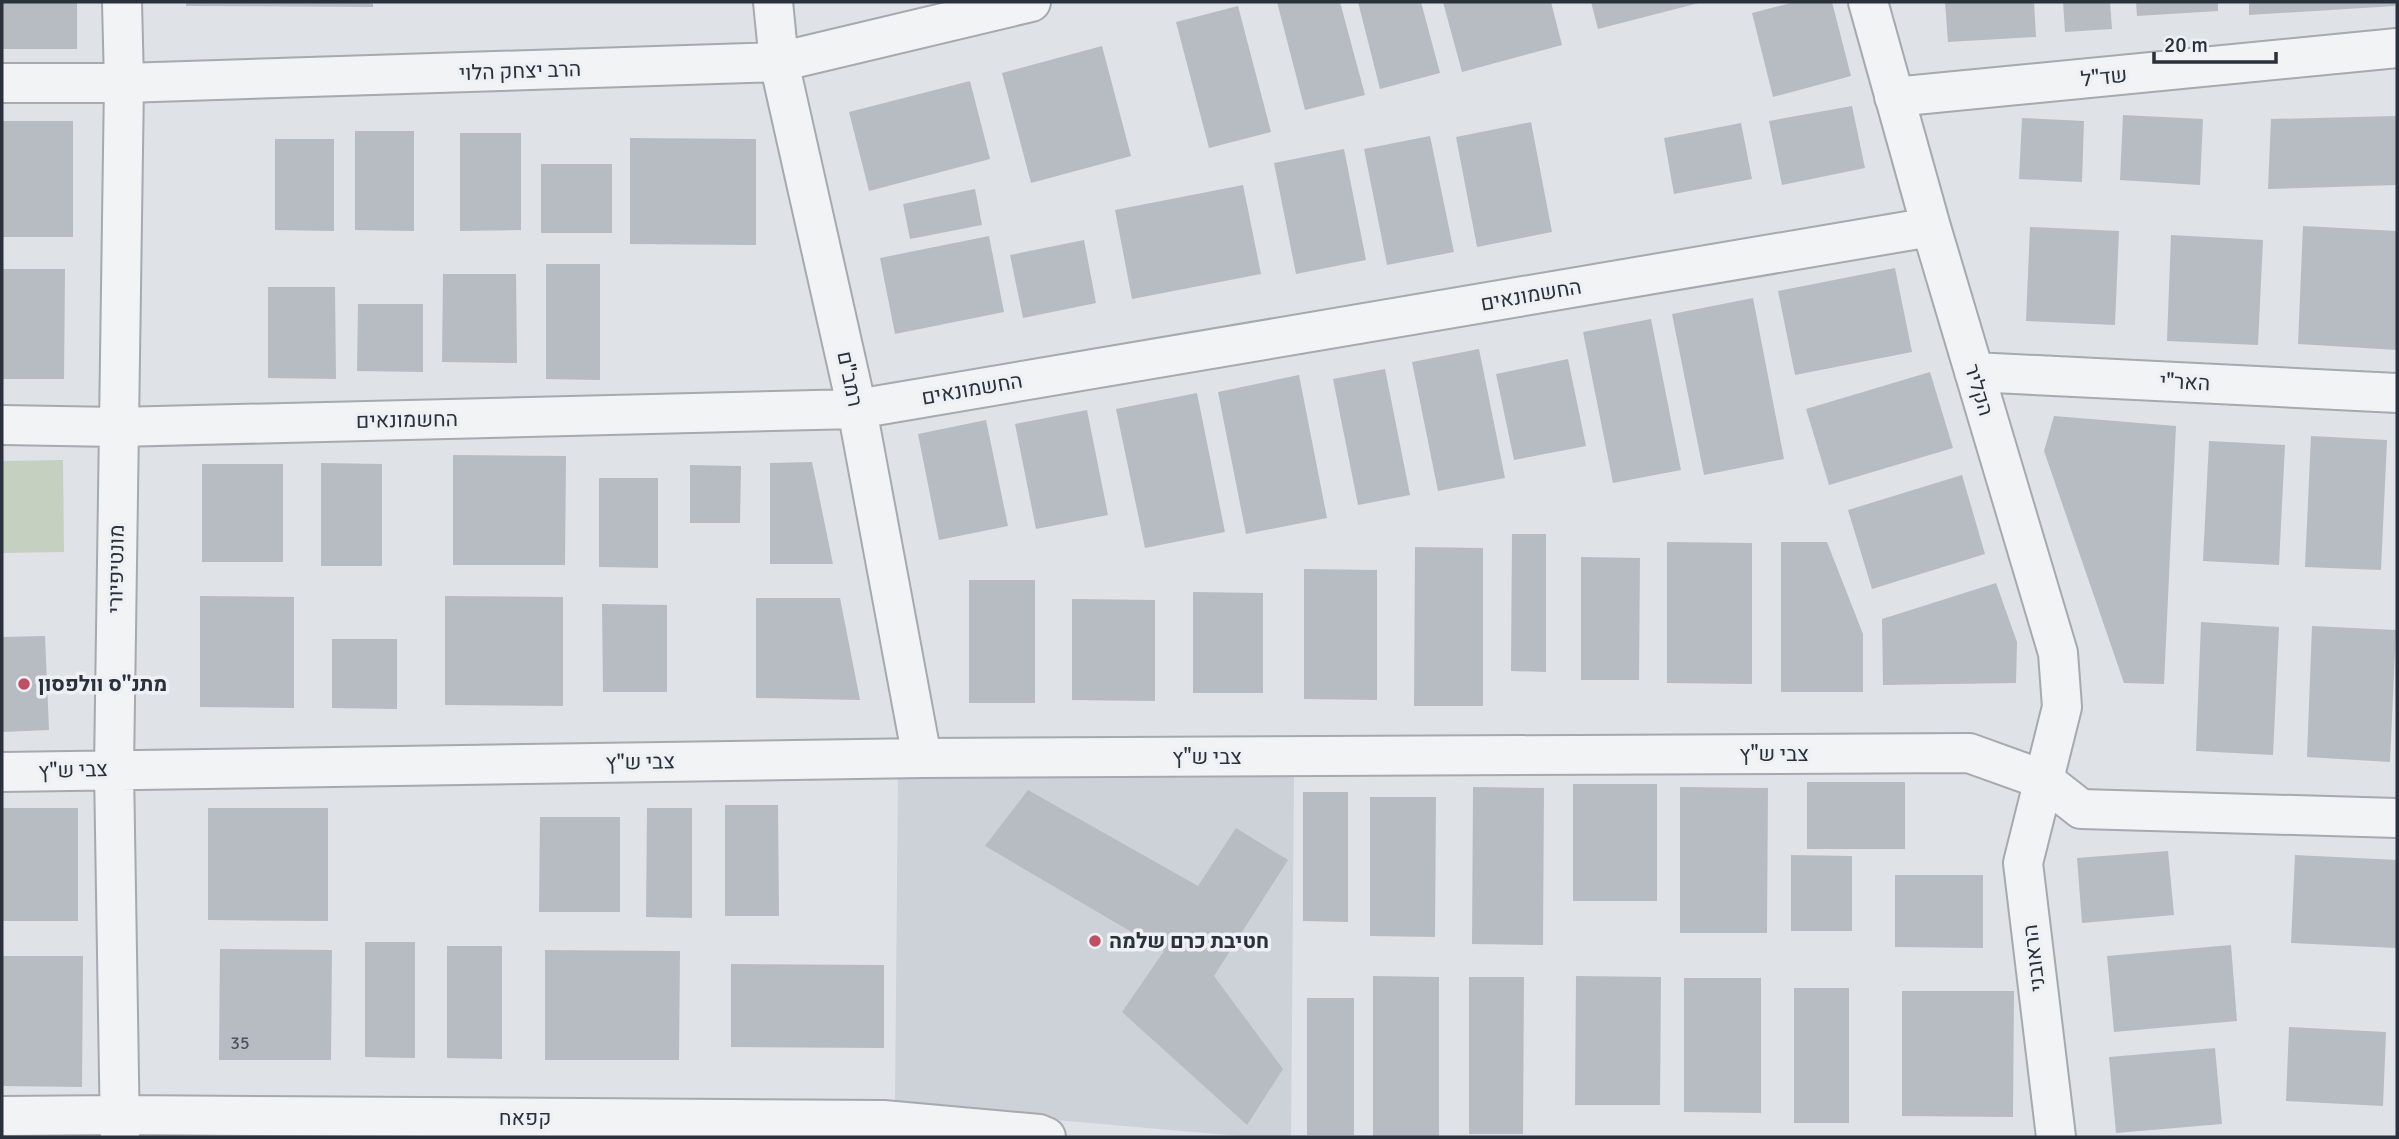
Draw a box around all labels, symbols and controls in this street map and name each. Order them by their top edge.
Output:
scale bar [2154,21,2276,65]
text: 20 m [2164,32,2208,58]
street label: הרב יצחק הלוי [458,56,582,86]
street label: שד"ל [2080,62,2128,92]
street label: החשמונאים [1478,273,1584,317]
street label: רמב"ם [831,349,869,409]
street label: הקליר [1959,361,1999,419]
street label: החשמונאים [919,367,1025,411]
street label: האר"י [2159,368,2211,396]
street label: החשמונאים [356,406,458,434]
street label: מונטיפיורי [102,524,130,614]
place label: מתנ''ס וולפסון [38,671,167,697]
marker: מתנ''ס וולפסון [16,676,32,692]
street label: צבי ש"ץ [1739,741,1809,767]
street label: צבי ש"ץ [1172,744,1242,770]
street label: צבי ש"ץ [605,748,675,776]
street label: צבי ש"ץ [38,756,108,784]
street label: הראובני [2017,923,2051,993]
place label: חטיבת כרם שלמה [1109,928,1269,954]
marker: חטיבת כרם שלמה [1087,933,1103,949]
house number: 35 [230,1032,250,1054]
street label: קפאח [499,1105,551,1131]

